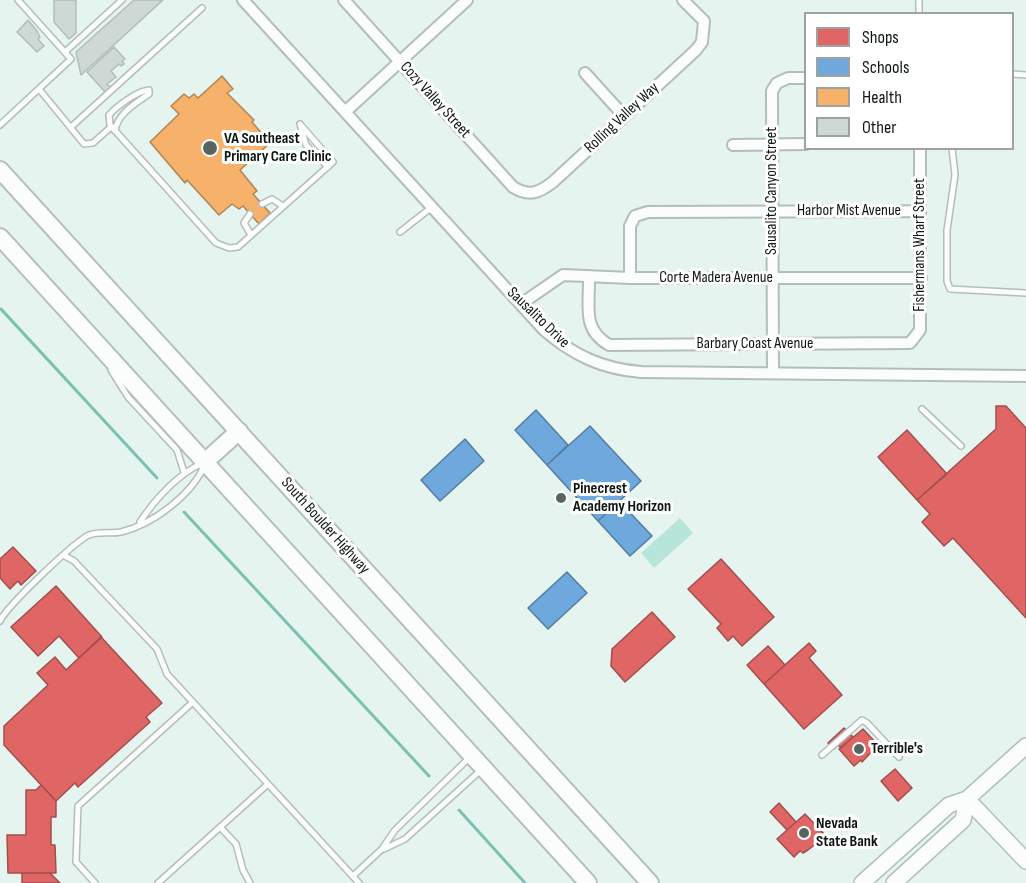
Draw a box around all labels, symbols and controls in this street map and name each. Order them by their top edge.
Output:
legend [804,12,1014,150]
text: Shops [862,27,899,48]
text: Schools [862,57,909,78]
street label: Cozy Valley Street [396,58,474,142]
street label: Rolling Valley Way [581,79,663,157]
text: Health [862,87,902,108]
text: Other [862,117,896,138]
street label: Sausalito Canyon Street [762,127,782,255]
place label: VA Southeast Primary Care Clinic [224,129,332,167]
marker: VA Southeast Primary Care Clinic [201,139,219,157]
street label: Fishermans Wharf Street [910,178,930,312]
street label: Harbor Mist Avenue [797,201,901,221]
street label: Corte Madera Avenue [659,268,773,288]
street label: Sausalito Drive [503,283,573,353]
street label: Barbary Coast Avenue [697,334,813,354]
street label: South Boulder Highway [277,474,373,578]
place label: Pinecrest Academy Horizon [573,479,671,517]
marker: Pinecrest Academy Horizon [554,491,568,505]
place label: Terrible's [871,739,923,759]
marker: Terrible's [852,742,866,756]
place label: Nevada State Bank [816,814,878,852]
marker: Nevada State Bank [797,826,811,840]

